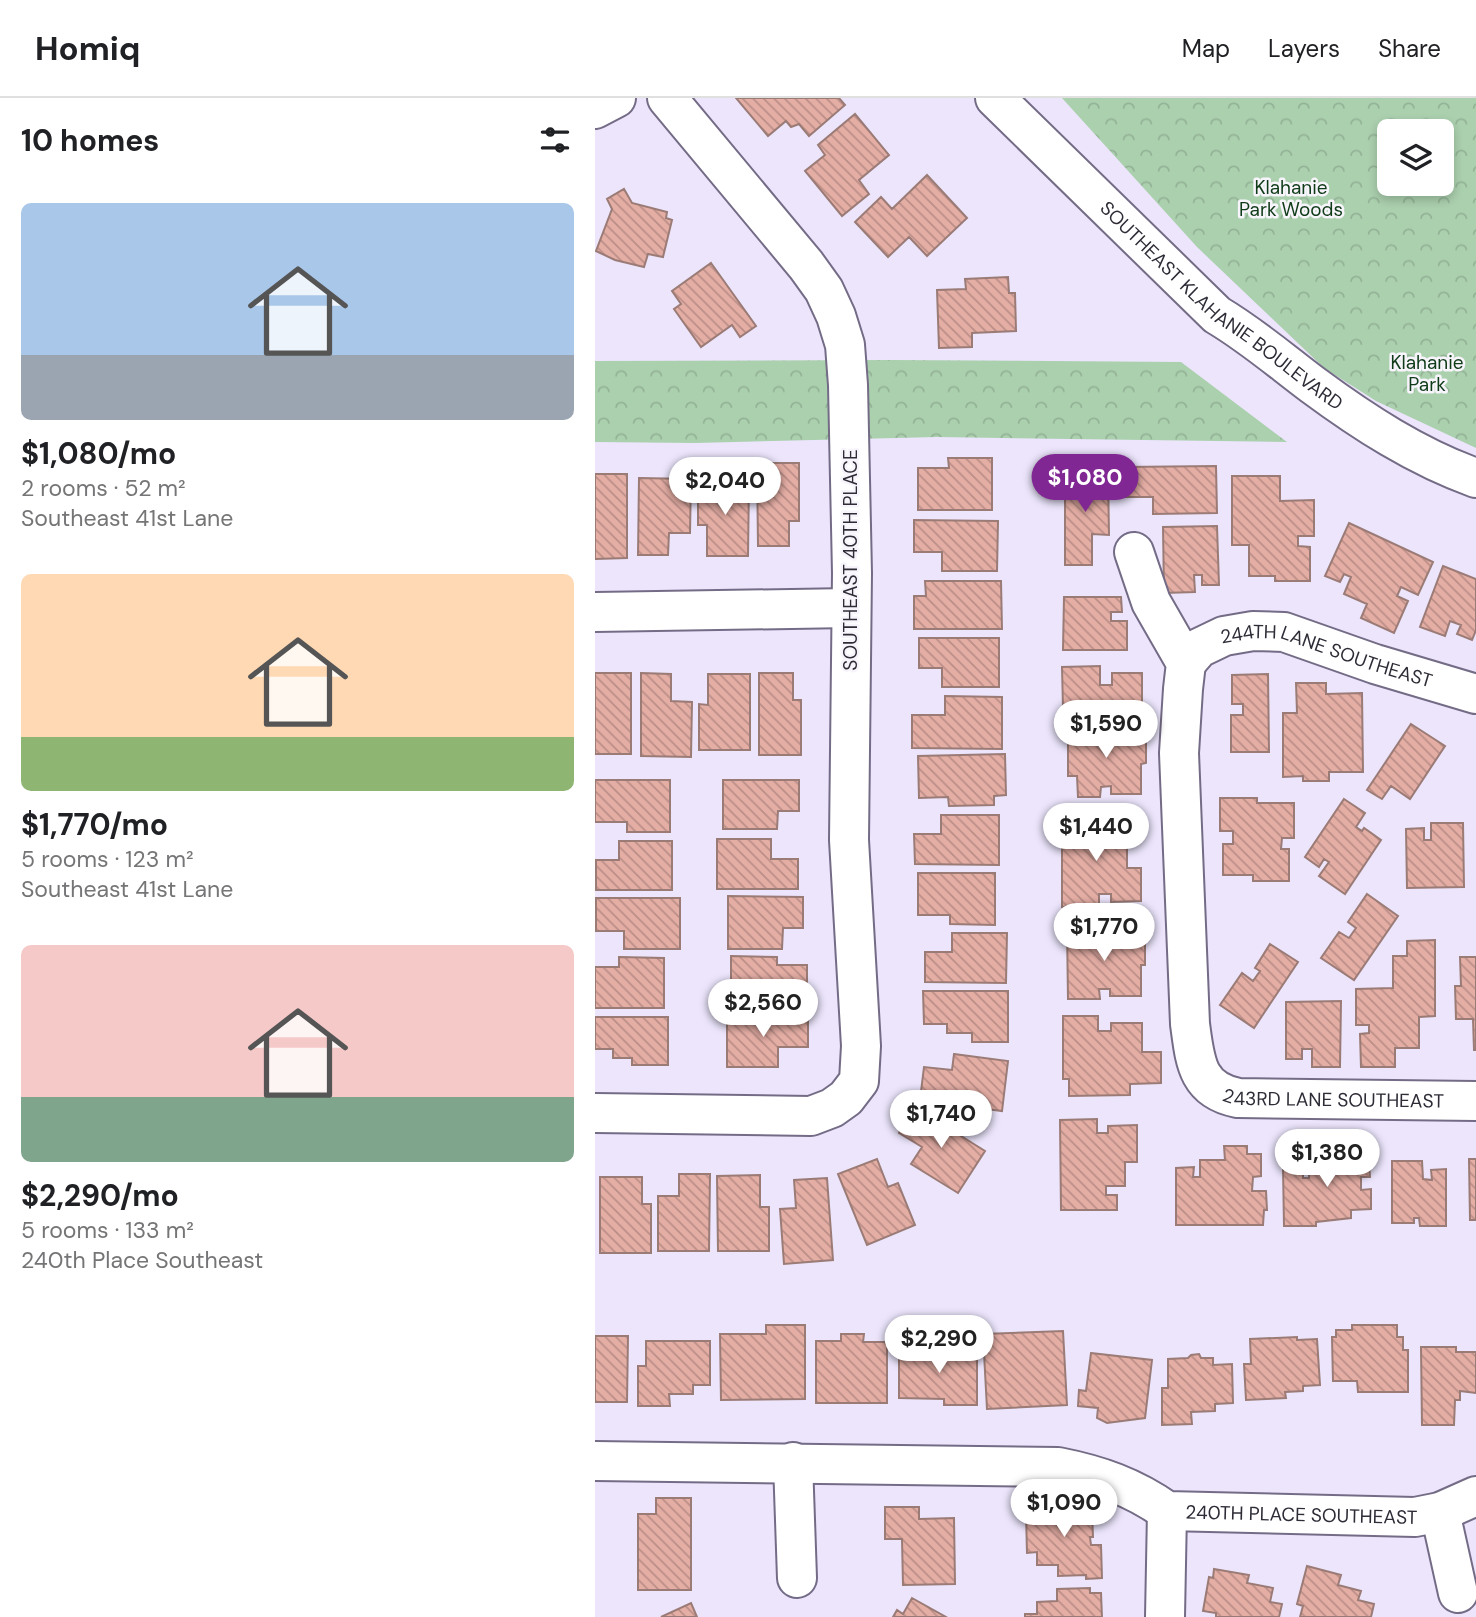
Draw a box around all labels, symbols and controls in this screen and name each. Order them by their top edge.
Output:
text: Homiq [35,27,140,70]
text: Map [1182,33,1230,64]
text: Layers [1268,33,1340,64]
text: Share [1378,33,1441,64]
map controls [1377,119,1454,196]
button: layers [1377,119,1454,196]
text: 10 homes [21,121,159,160]
icon: filters [536,121,574,159]
park label: Klahanie Park Woods [1239,175,1343,222]
street label: SOUTHEAST KLAHANIE BOULEVARD [1095,196,1348,416]
icon: home [235,248,361,374]
park label: Klahanie Park [1390,350,1464,397]
text: $1,080/mo [21,434,176,473]
street label: SOUTHEAST 40TH PLACE [838,449,863,671]
pin: $1,080 [1028,454,1142,514]
pin: $2,040 [668,458,782,517]
text: $1,080 [1048,462,1122,492]
text: $2,040 [685,465,765,495]
text: 2 rooms · 52 m² [21,473,186,503]
text: Southeast 41st Lane [21,503,233,533]
icon: home [235,619,361,745]
street label: 244TH LANE SOUTHEAST [1219,619,1436,693]
pin: $1,590 [1049,700,1163,760]
text: $1,590 [1070,708,1142,738]
pin: $1,440 [1039,804,1153,863]
text: $1,770/mo [21,805,168,844]
text: $1,440 [1059,811,1133,841]
text: 5 rooms · 123 m² [21,844,194,874]
text: Southeast 41st Lane [21,874,233,904]
pin: $1,770 [1047,904,1161,963]
text: $1,770 [1070,911,1138,941]
pin: $2,560 [706,979,820,1039]
text: $2,560 [724,987,802,1017]
icon: home [235,990,361,1116]
street label: 243RD LANE SOUTHEAST [1219,1083,1444,1114]
pin: $1,740 [884,1090,998,1150]
text: $1,740 [906,1098,976,1128]
pin: $1,380 [1270,1130,1384,1189]
text: $1,380 [1291,1137,1363,1167]
text: $2,290/mo [21,1176,179,1215]
text: 5 rooms · 133 m² [21,1215,194,1245]
text: 240th Place Southeast [21,1245,263,1275]
pin: $2,290 [882,1316,996,1375]
text: $2,290 [901,1323,977,1353]
pin: $1,090 [1007,1480,1121,1539]
text: $1,090 [1027,1487,1101,1517]
street label: 240TH PLACE SOUTHEAST [1185,1499,1418,1530]

